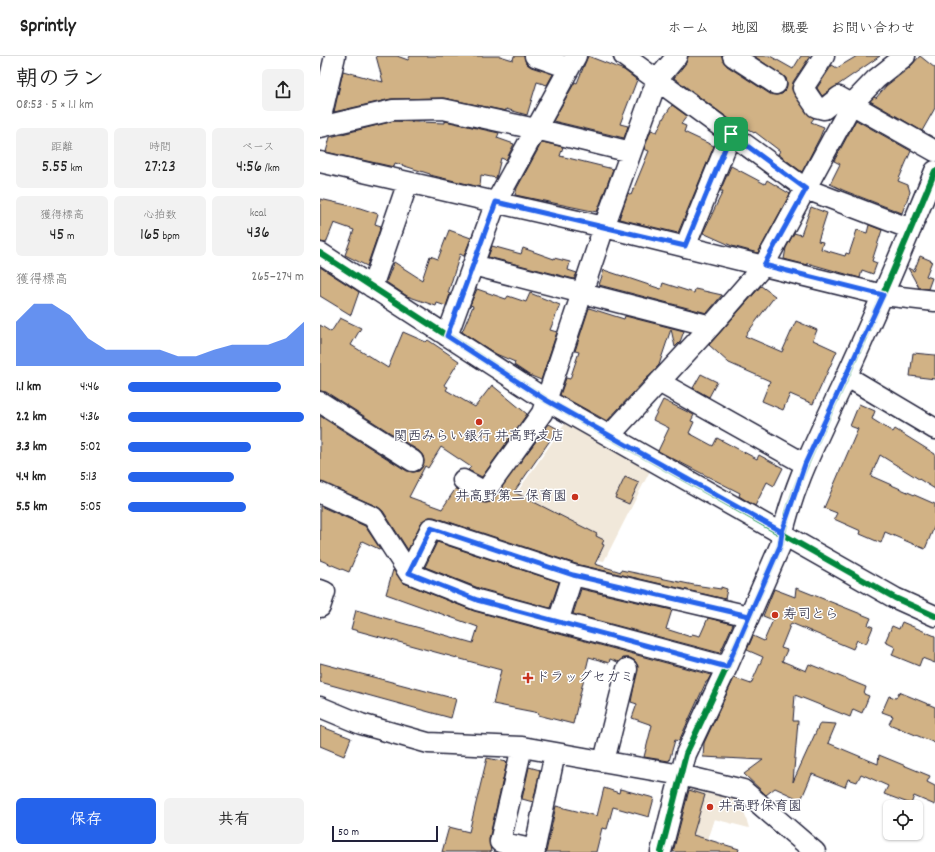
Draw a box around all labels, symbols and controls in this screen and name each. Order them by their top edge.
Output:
text: Sprintly [20,14,76,41]
text: ホーム [668,19,709,39]
text: 地図 [731,19,759,39]
text: 概要 [781,19,809,39]
text: お問い合わせ [831,19,915,39]
text: 朝のラン [16,65,104,96]
button: share [262,69,304,111]
text: 08:53 · 5 × 1.1 km [16,96,93,115]
pin [714,117,748,151]
icon: arrive [720,123,742,145]
text: 距離 [51,140,73,156]
text: 時間 [149,140,171,156]
text: ペース [242,140,274,156]
text: 5.55 [41,156,68,180]
text: 27:23 [144,156,176,180]
text: 4:56 [236,156,262,180]
text: km [68,161,83,177]
text: /km [262,161,280,177]
text: kcal [250,206,266,222]
text: 獲得標高 [40,208,84,224]
text: 心拍数 [144,208,177,224]
text: 436 [247,222,269,246]
text: 45 [49,224,64,248]
text: 165 [140,224,160,248]
text: m [64,229,75,245]
text: bpm [160,229,180,245]
text: 265–274 m [252,268,304,287]
text: 獲得標高 [16,271,68,290]
text: 1.1 km [16,378,41,397]
text: 4:46 [80,378,99,397]
text: 2.2 km [16,408,47,427]
text: 4:36 [80,408,100,427]
marker: 関西みらい銀行 井高野支店 [474,417,484,427]
place label: 関西みらい銀行 井高野支店 [393,427,565,447]
text: 3.3 km [16,438,47,457]
text: 5:02 [80,438,101,457]
text: 4.4 km [16,468,46,487]
text: 5:13 [80,468,97,487]
place label: 井高野第二保育園 [455,487,567,507]
marker: 井高野第二保育園 [570,492,580,502]
text: 5.5 km [16,498,47,517]
text: 5:05 [80,498,101,517]
place label: 寿司とら [783,605,839,625]
marker: 寿司とら [770,610,780,620]
place label: ドラッグセガミ [536,668,634,688]
marker: ドラッグセガミ [523,673,533,683]
place label: 井高野保育園 [718,797,802,817]
button: 保存 [16,798,156,844]
button: 共有 [164,798,304,844]
map controls [883,800,923,840]
button: locate [883,800,923,840]
marker: 井高野保育園 [705,802,715,812]
scale bar [332,824,438,843]
text: 50 m [338,825,359,841]

